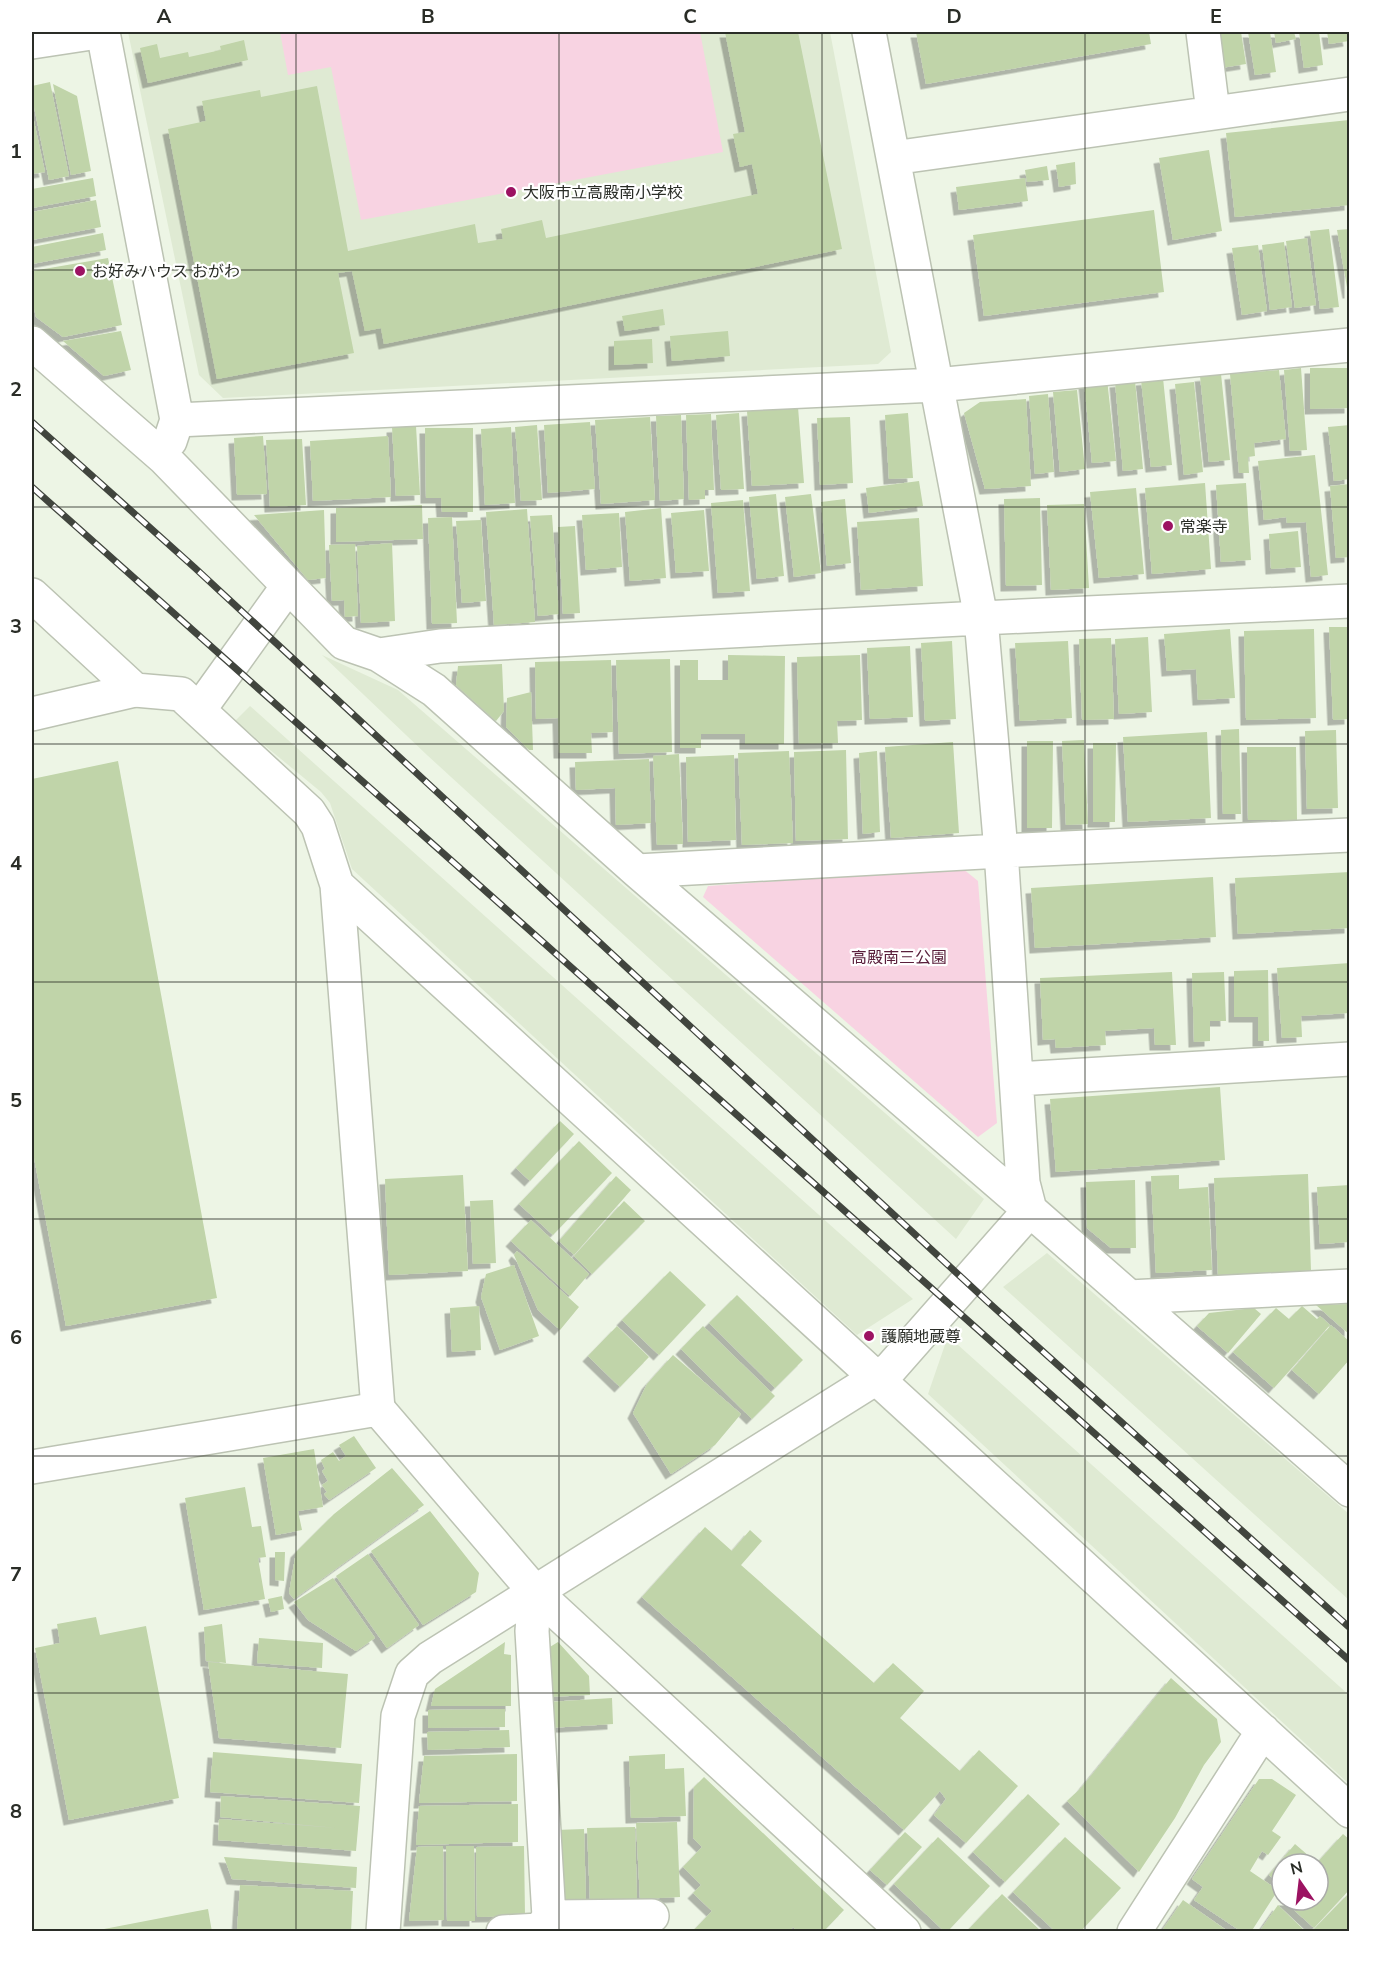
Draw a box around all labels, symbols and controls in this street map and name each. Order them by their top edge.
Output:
text: A [157,3,172,30]
text: B [421,3,435,30]
text: C [683,3,697,30]
text: D [946,3,962,30]
text: E [1210,3,1222,30]
text: 1 [10,138,22,165]
place label: 大阪市立高殿南小学校 [523,182,683,204]
marker: 大阪市立高殿南小学校 [504,185,518,199]
place label: お好みハウス おがわ [92,261,240,283]
marker: お好みハウス おがわ [73,264,87,278]
text: 2 [10,376,22,403]
place label: 常楽寺 [1180,516,1228,538]
marker: 常楽寺 [1161,519,1175,533]
text: 3 [10,613,22,640]
text: 4 [10,850,22,877]
park label: 高殿南三公園 [851,947,947,969]
text: 5 [10,1087,22,1114]
text: 6 [10,1324,22,1351]
place label: 護願地蔵尊 [881,1326,961,1348]
marker: 護願地蔵尊 [862,1329,876,1343]
text: 7 [10,1561,22,1588]
text: 8 [10,1798,22,1825]
north arrow [1270,1852,1330,1912]
text: N [1288,1856,1305,1881]

